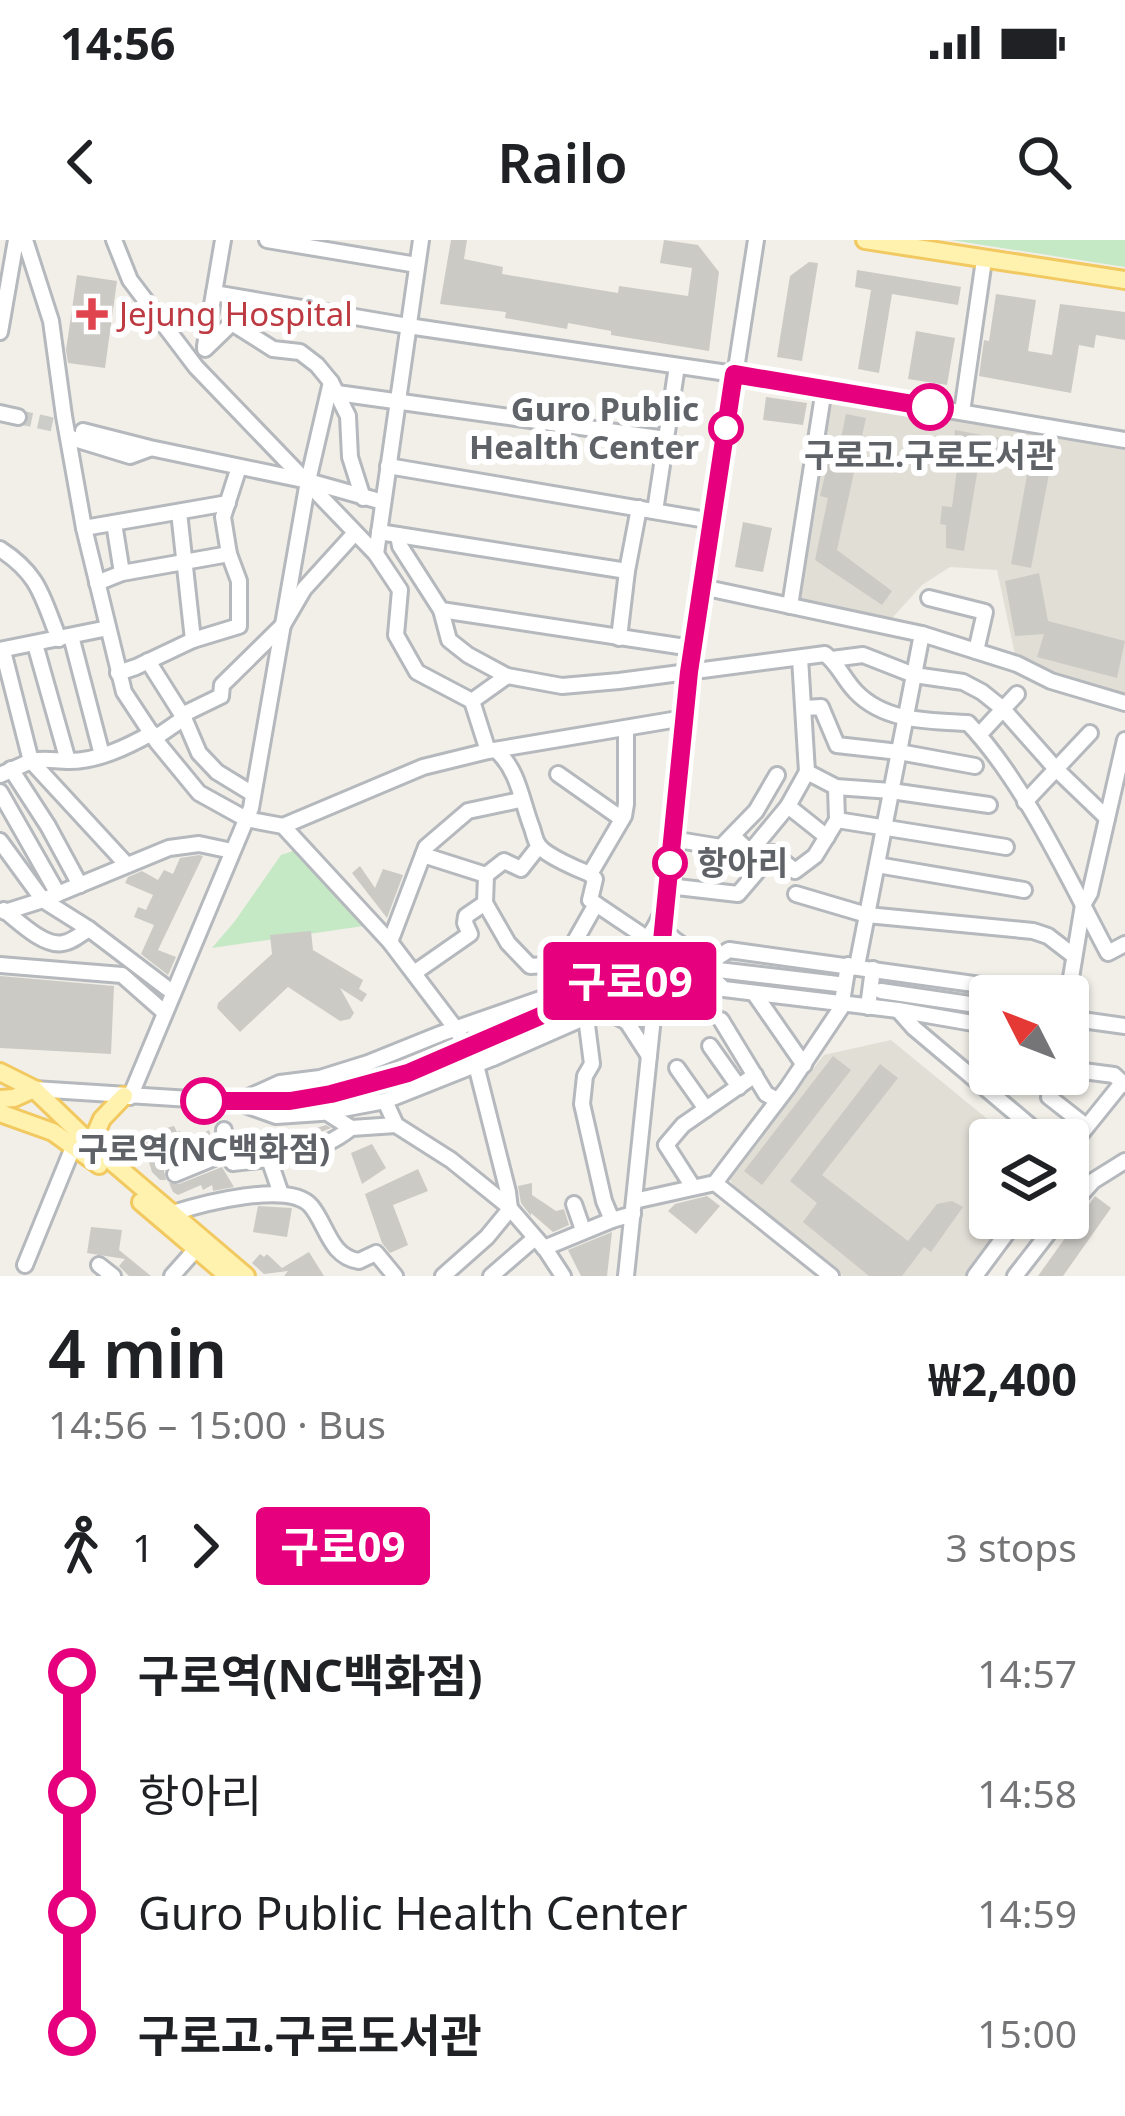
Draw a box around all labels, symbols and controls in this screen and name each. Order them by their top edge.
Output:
text: 14:56 [60,12,176,73]
text: Railo [497,125,628,199]
icon: back [48,129,114,195]
icon: search [1011,129,1077,195]
place label: Jejung Hospital [116,291,353,336]
marker: Jejung Hospital [76,298,108,330]
marker: 구로고.구로도서관 [908,385,952,429]
place label: Guro Public Health Center [469,386,699,469]
marker: Guro Public Health Center [710,412,742,444]
place label: 구로고.구로도서관 [804,432,1056,477]
place label: 항아리 [697,840,788,885]
marker: 항아리 [654,847,686,879]
line badge: 구로09 [546,942,714,1020]
text: 구로09 [567,952,693,1009]
north arrow [969,975,1089,1095]
map controls [969,975,1089,1239]
marker: 구로역(NC백화점) [182,1079,226,1123]
button: layers [969,1119,1089,1239]
place label: 구로역(NC백화점) [78,1126,330,1171]
text: 4 min [48,1307,227,1397]
text: ₩2,400 [928,1348,1077,1409]
text: 14:56 – 15:00 · Bus [48,1397,386,1450]
icon: walk [48,1513,114,1579]
icon: forward [172,1513,238,1579]
text: 구로09 [280,1517,406,1574]
text: 1 [132,1520,154,1573]
text: 3 stops [946,1520,1077,1573]
text: 구로역(NC백화점) [138,1644,482,1705]
text: 14:57 [977,1646,1077,1699]
text: 항아리 [138,1764,262,1825]
text: 14:58 [977,1766,1077,1819]
text: Guro Public Health Center [138,1882,688,1943]
text: 14:59 [977,1886,1077,1939]
text: 구로고.구로도서관 [138,2004,482,2065]
text: 15:00 [977,2006,1077,2059]

